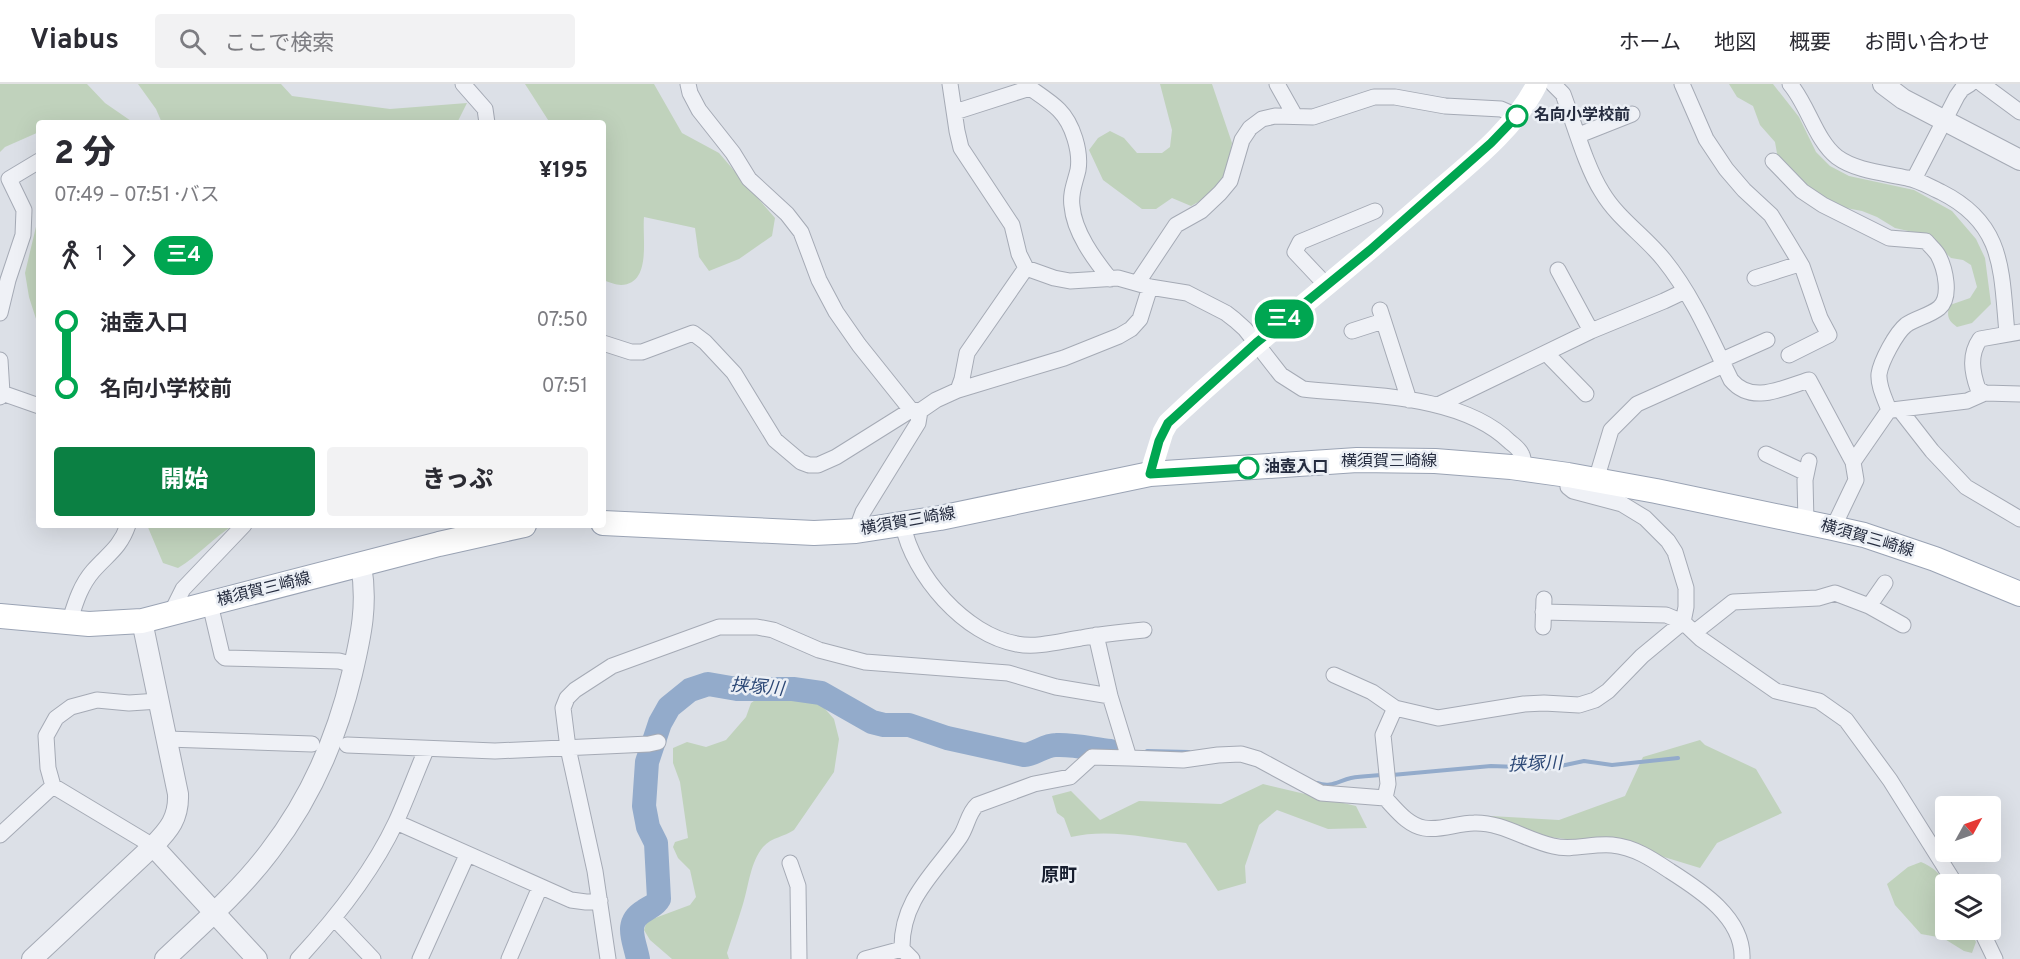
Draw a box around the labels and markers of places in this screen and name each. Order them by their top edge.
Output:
marker: 名向小学校前 [1506,105,1528,127]
place label: 名向小学校前 [1534,106,1630,126]
marker: 油壺入口 [1237,457,1259,479]
place label: 油壺入口 [1264,458,1328,478]

